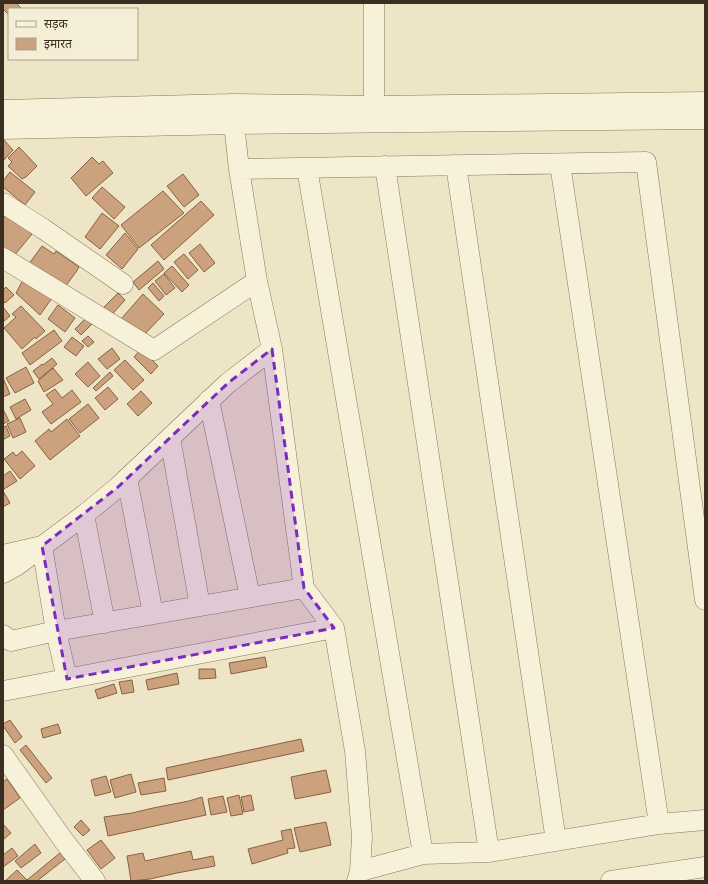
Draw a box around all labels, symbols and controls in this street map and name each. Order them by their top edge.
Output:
legend [8,8,138,60]
text: सड़क [44,15,69,31]
text: इमारत [44,35,73,51]

